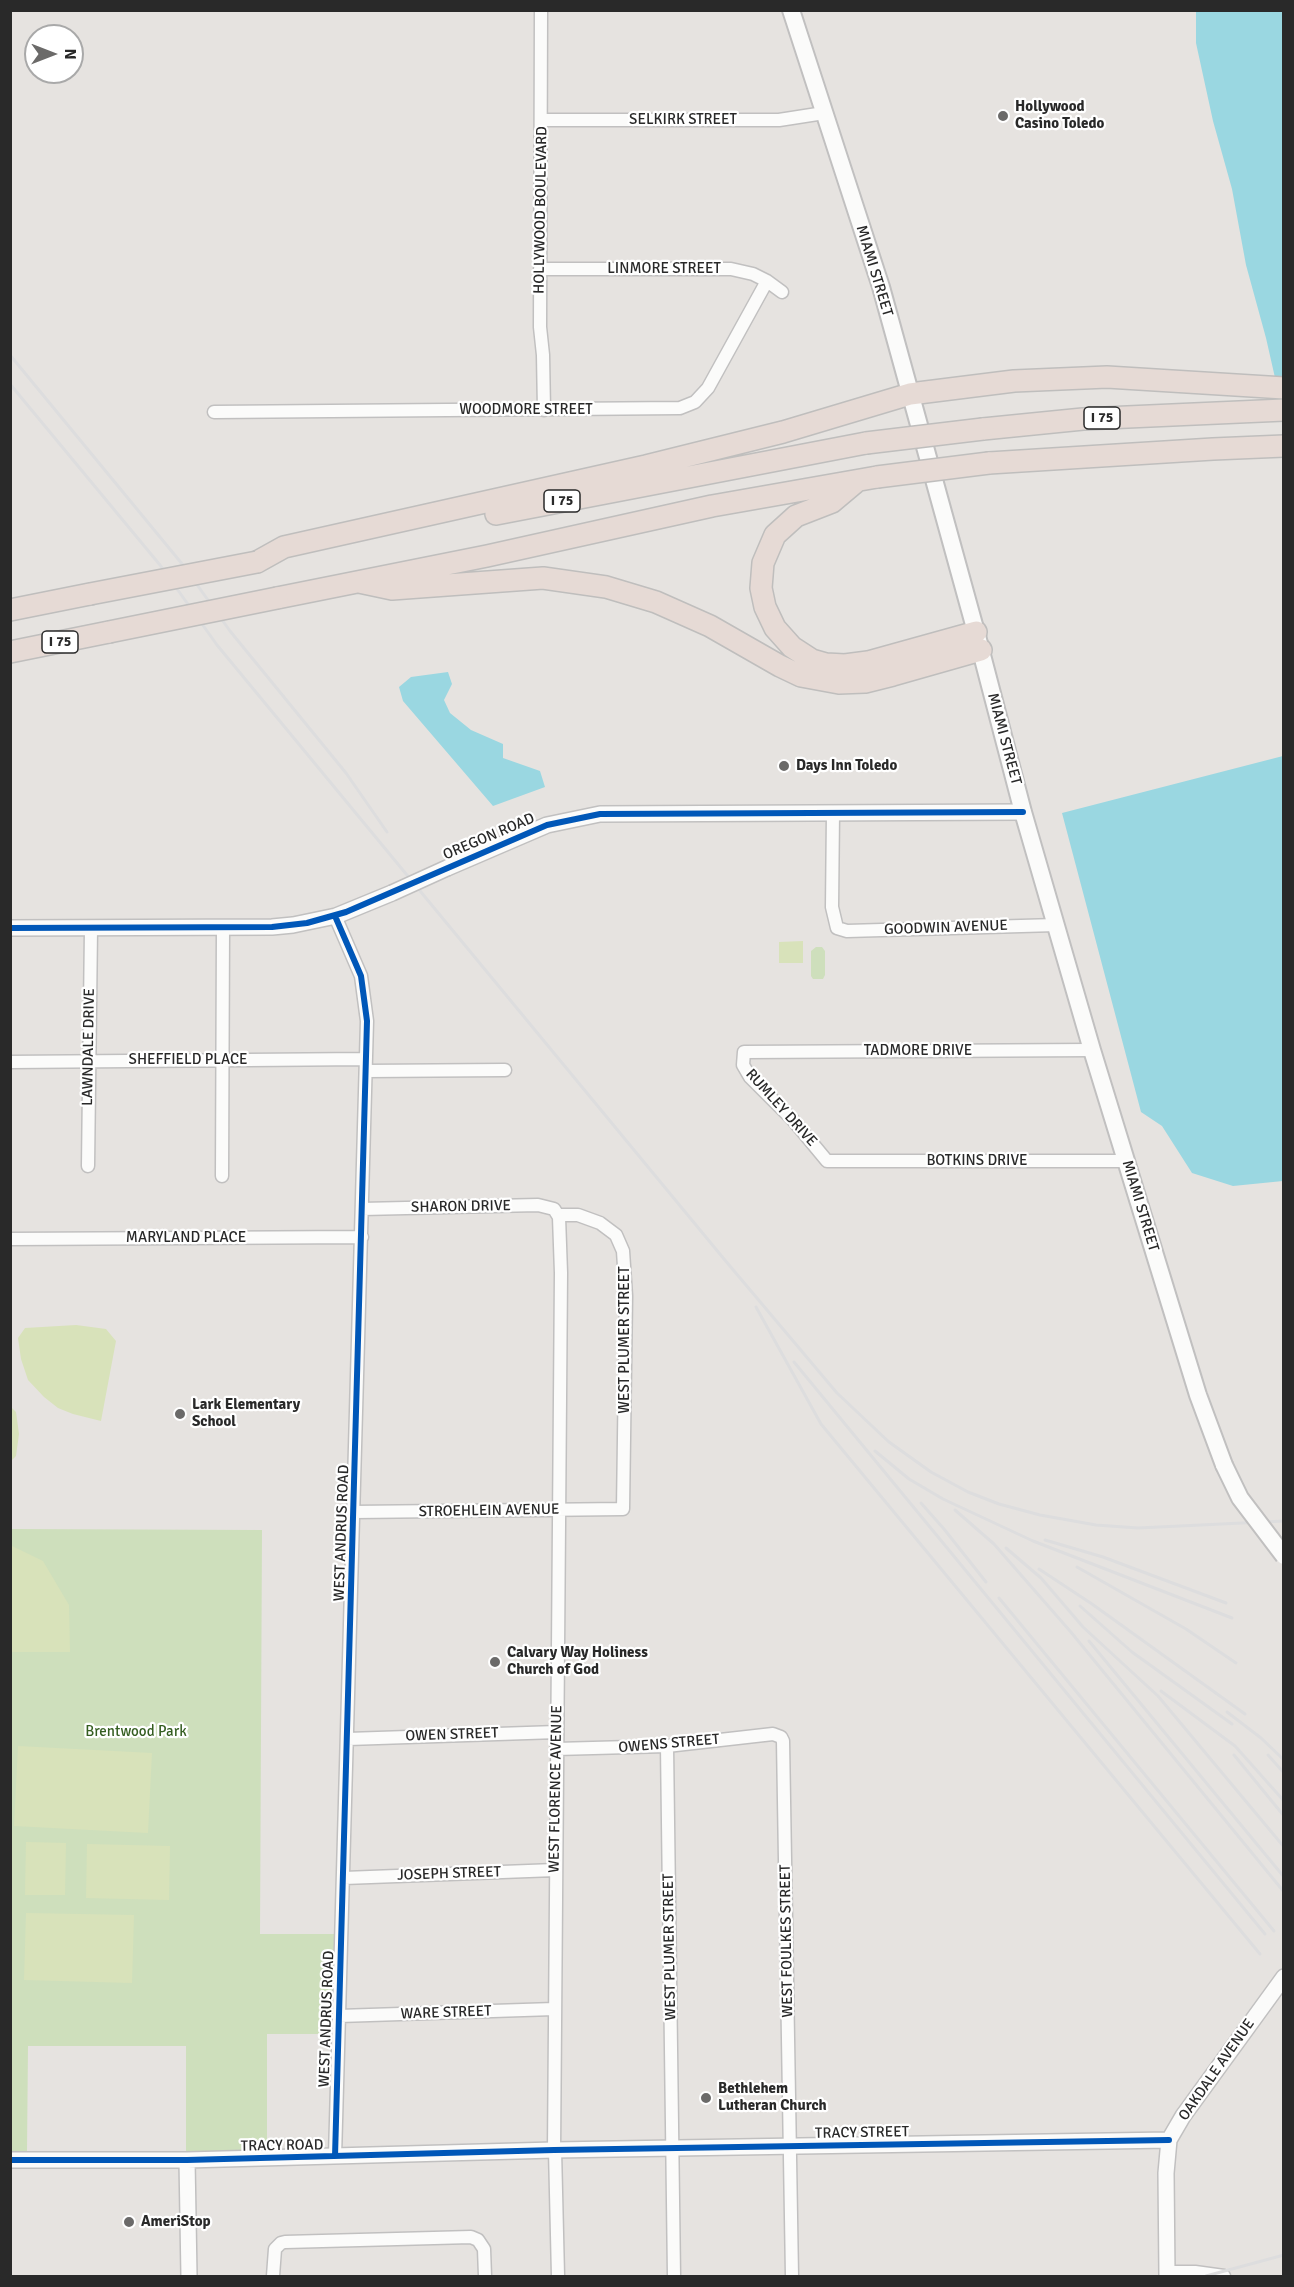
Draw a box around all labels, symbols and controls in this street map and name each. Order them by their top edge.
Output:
north arrow [24,24,84,84]
text: N [60,48,80,60]
place label: Hollywood Casino Toledo [1015,98,1104,133]
marker: Hollywood Casino Toledo [996,109,1010,123]
street label: SELKIRK STREET [629,111,737,129]
street label: HOLLYWOOD BOULEVARD [531,126,551,294]
street label: MIAMI STREET [852,223,896,319]
street label: LINMORE STREET [607,260,721,278]
street label: WOODMORE STREET [459,401,593,419]
road number: I 75 [1084,407,1120,429]
road number: I 75 [544,490,580,512]
road number: I 75 [42,631,78,653]
street label: MIAMI STREET [983,691,1025,787]
place label: Days Inn Toledo [796,757,897,775]
marker: Days Inn Toledo [777,759,791,773]
street label: OREGON ROAD [441,810,537,864]
street label: GOODWIN AVENUE [884,917,1008,939]
street label: LAWNDALE DRIVE [79,988,99,1106]
street label: TADMORE DRIVE [864,1042,972,1060]
street label: SHEFFIELD PLACE [129,1051,247,1069]
street label: RUMLEY DRIVE [741,1066,821,1150]
street label: BOTKINS DRIVE [926,1152,1028,1170]
street label: MIAMI STREET [1118,1158,1162,1254]
street label: SHARON DRIVE [411,1197,511,1217]
street label: MARYLAND PLACE [126,1229,246,1247]
street label: WEST PLUMER STREET [616,1266,634,1414]
place label: Lark Elementary School [192,1396,300,1431]
marker: Lark Elementary School [173,1407,187,1421]
street label: WEST ANDRUS ROAD [331,1464,353,1602]
street label: STROEHLEIN AVENUE [418,1501,560,1521]
place label: Calvary Way Holiness Church of God [507,1644,648,1679]
marker: Calvary Way Holiness Church of God [488,1655,502,1669]
street label: WEST FLORENCE AVENUE [546,1705,566,1873]
park label: Brentwood Park [85,1723,187,1741]
street label: OWEN STREET [405,1724,499,1746]
street label: OWENS STREET [618,1731,720,1757]
street label: JOSEPH STREET [397,1863,501,1885]
street label: WEST FOULKES STREET [777,1864,797,2018]
street label: WEST PLUMER STREET [660,1873,680,2021]
street label: WEST ANDRUS ROAD [316,1950,338,2088]
street label: WARE STREET [400,2002,492,2024]
street label: OAKDALE AVENUE [1175,2016,1259,2124]
place label: Bethlehem Lutheran Church [718,2080,827,2115]
marker: Bethlehem Lutheran Church [699,2091,713,2105]
street label: TRACY STREET [815,2123,909,2143]
street label: TRACY ROAD [241,2136,323,2156]
place label: AmeriStop [141,2213,211,2231]
marker: AmeriStop [122,2215,136,2229]

